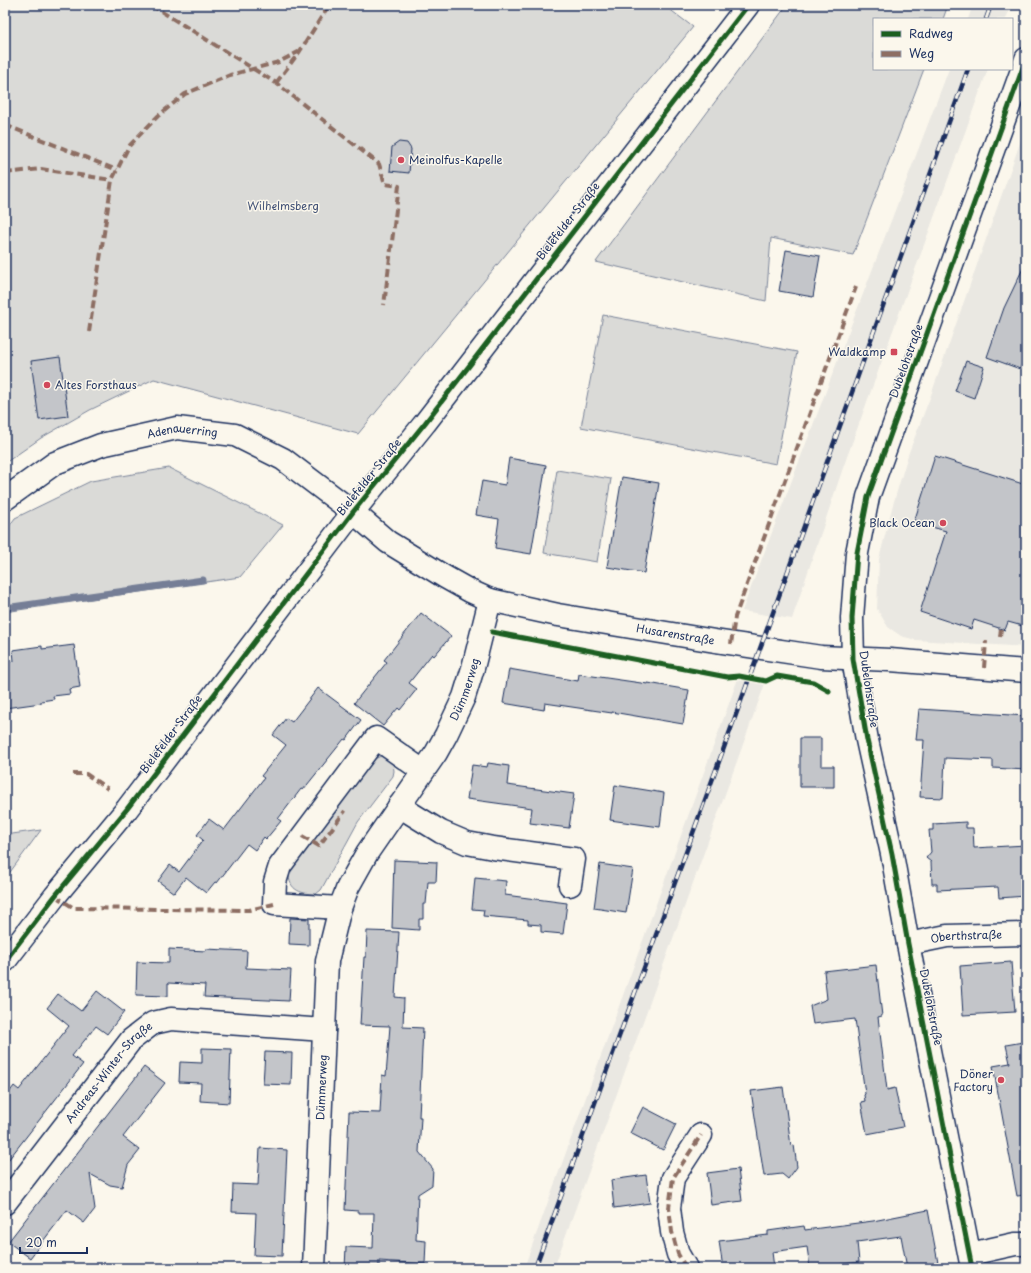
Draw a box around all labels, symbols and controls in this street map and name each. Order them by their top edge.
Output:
legend [873,18,1013,70]
text: Radweg [909,24,953,42]
text: Weg [909,44,934,62]
place label: Meinolfus-Kapelle [409,151,503,168]
marker: Meinolfus-Kapelle [396,155,406,165]
street label: Bielefelder Straße [532,178,604,263]
park label: Wilhelmsberg [247,197,319,214]
street label: Dubelohstraße [884,321,927,400]
place label: Waldkamp [828,343,886,360]
marker: Waldkamp [889,347,899,357]
place label: Altes Forsthaus [55,376,137,393]
marker: Altes Forsthaus [42,380,52,390]
street label: Adenauerring [145,419,219,442]
street label: Bielefelder Straße [332,434,405,519]
place label: Black Ocean [869,514,935,531]
marker: Black Ocean [938,518,948,528]
street label: Husarenstraße [635,619,716,649]
street label: Dubelohstraße [856,649,883,729]
street label: Dümmerweg [445,656,483,723]
street label: Bielefelder Straße [135,691,206,777]
street label: Oberthstraße [929,926,1002,947]
street label: Dubelohstraße [916,967,947,1047]
street label: Andreas-Winter-Straße [61,1017,156,1127]
street label: Dümmerweg [311,1054,331,1120]
place label: Döner Factory [953,1065,994,1095]
marker: Döner Factory [996,1075,1006,1085]
scale bar [20,1229,87,1255]
text: 20 m [26,1233,57,1251]

